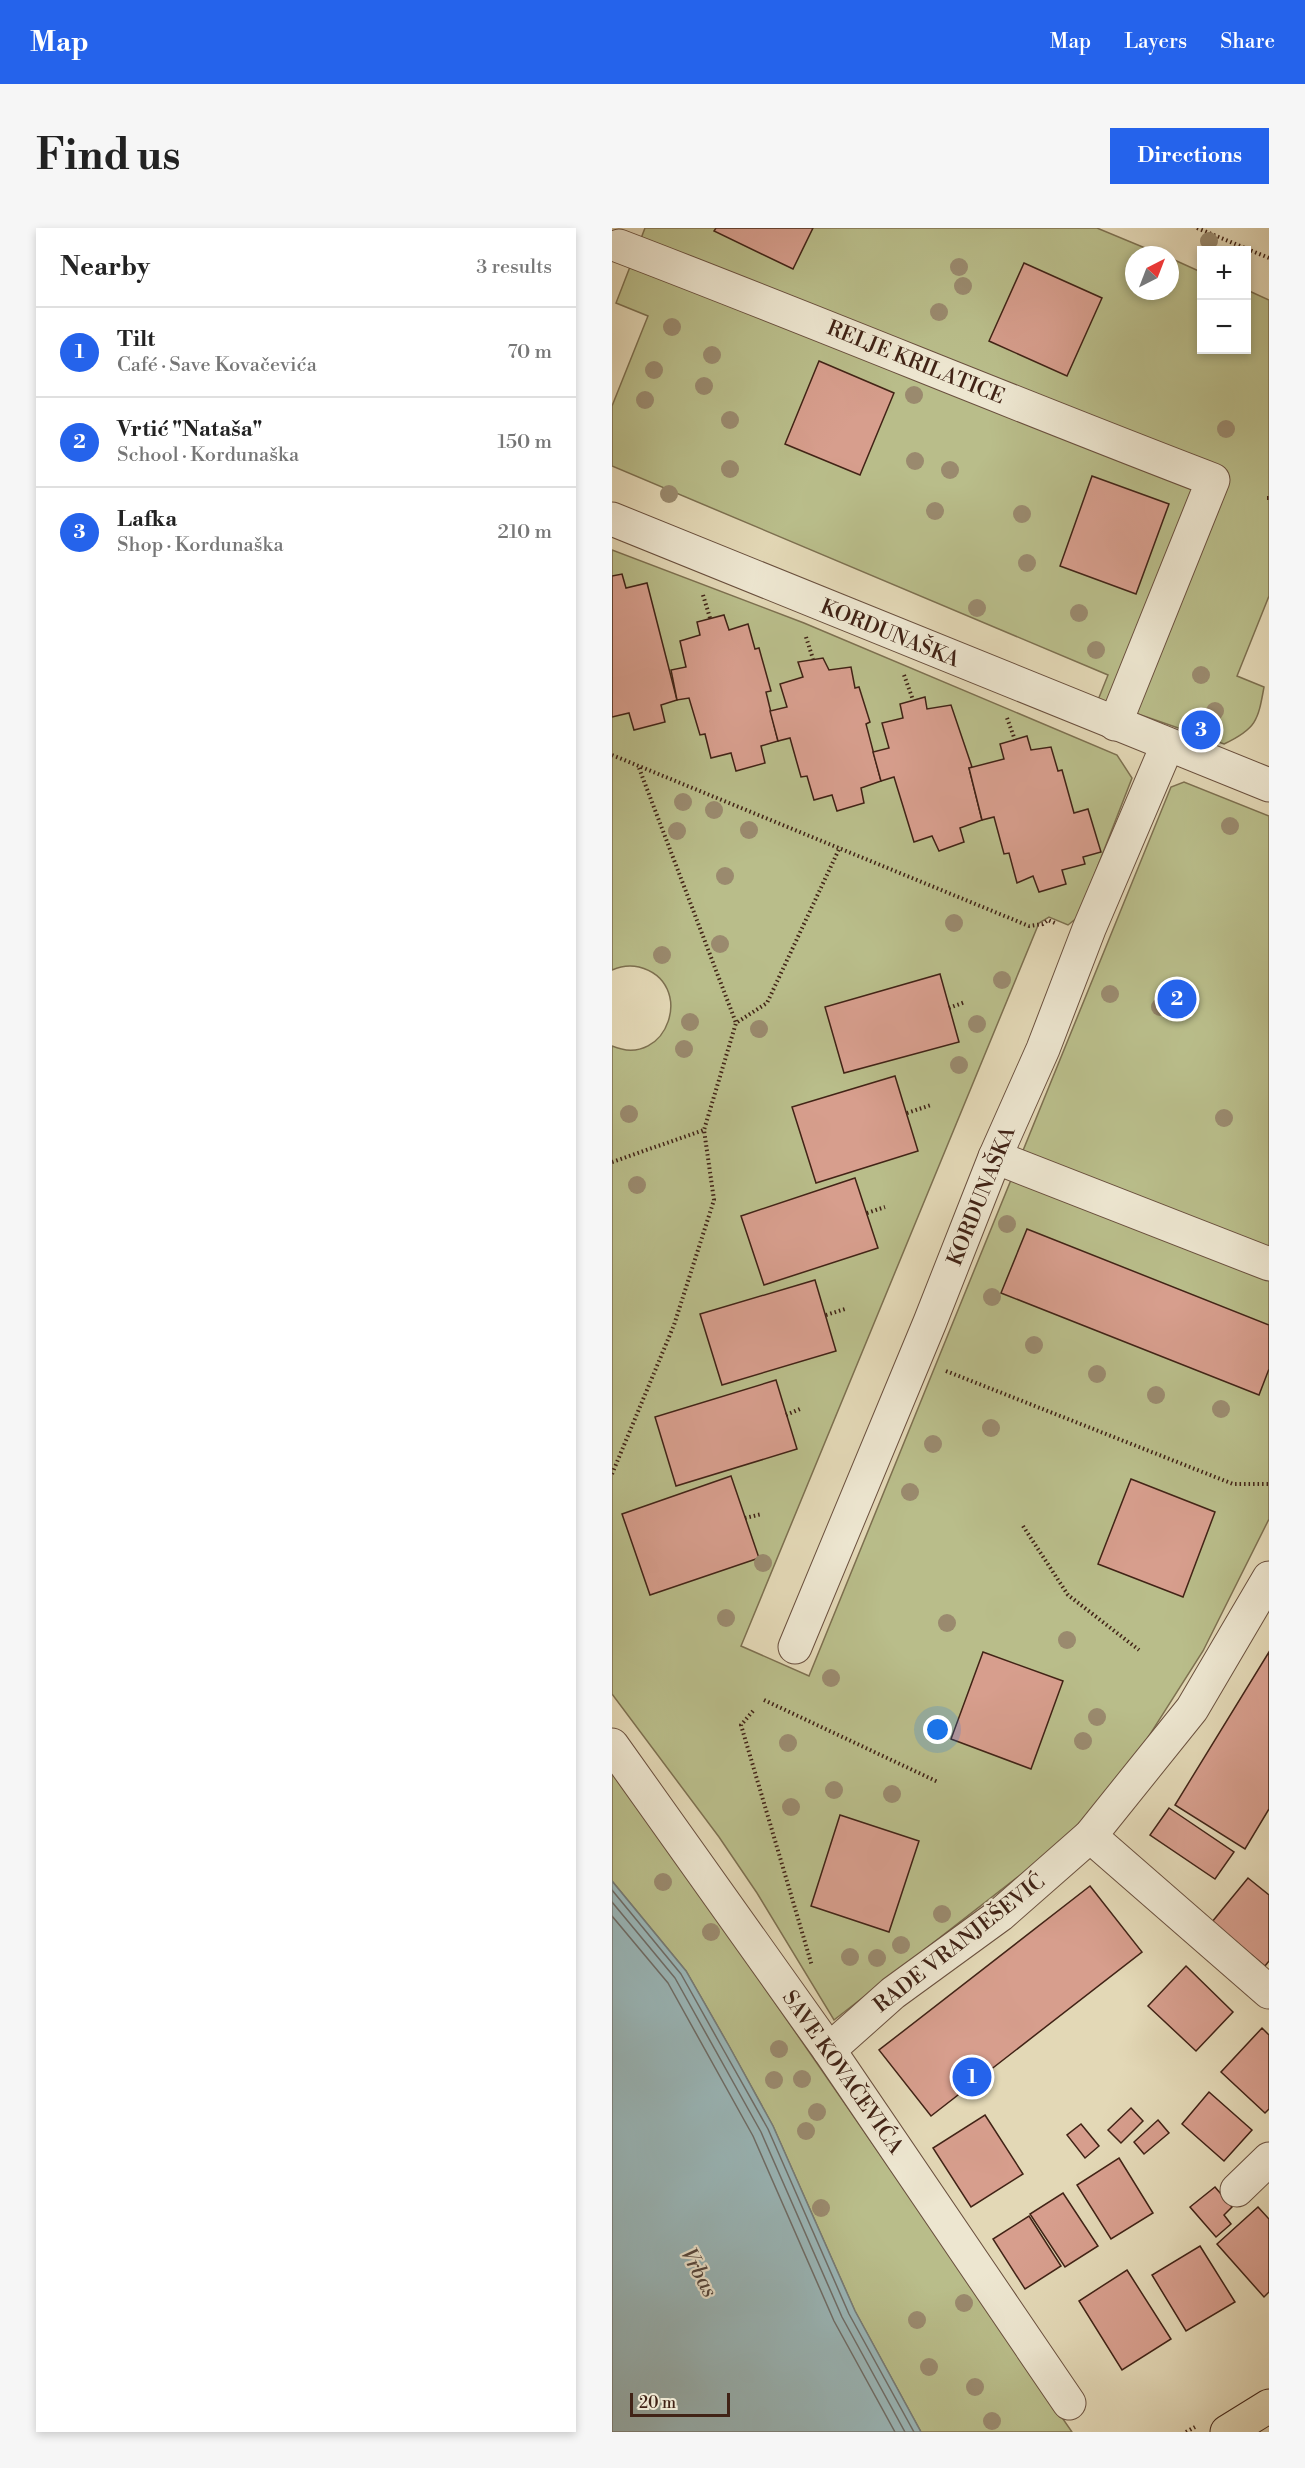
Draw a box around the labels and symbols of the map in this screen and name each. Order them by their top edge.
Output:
north arrow [1125,246,1179,300]
street label: RELJE KRILATICE [823,315,1008,410]
street label: KORDUNAŠKA [816,591,965,674]
pin: 3 [1182,708,1220,752]
pin: 2 [1158,976,1196,1022]
street label: KORDUNAŠKA [939,1121,1022,1270]
your location [923,1715,952,1744]
street label: RADE VRANJEŠEVIĆ [867,1866,1050,2019]
street label: SAVE KOVAČEVIĆA [776,1984,911,2160]
pin: 1 [952,2054,992,2100]
water label: Vrbas [674,2243,723,2302]
scale bar [630,2390,730,2418]

